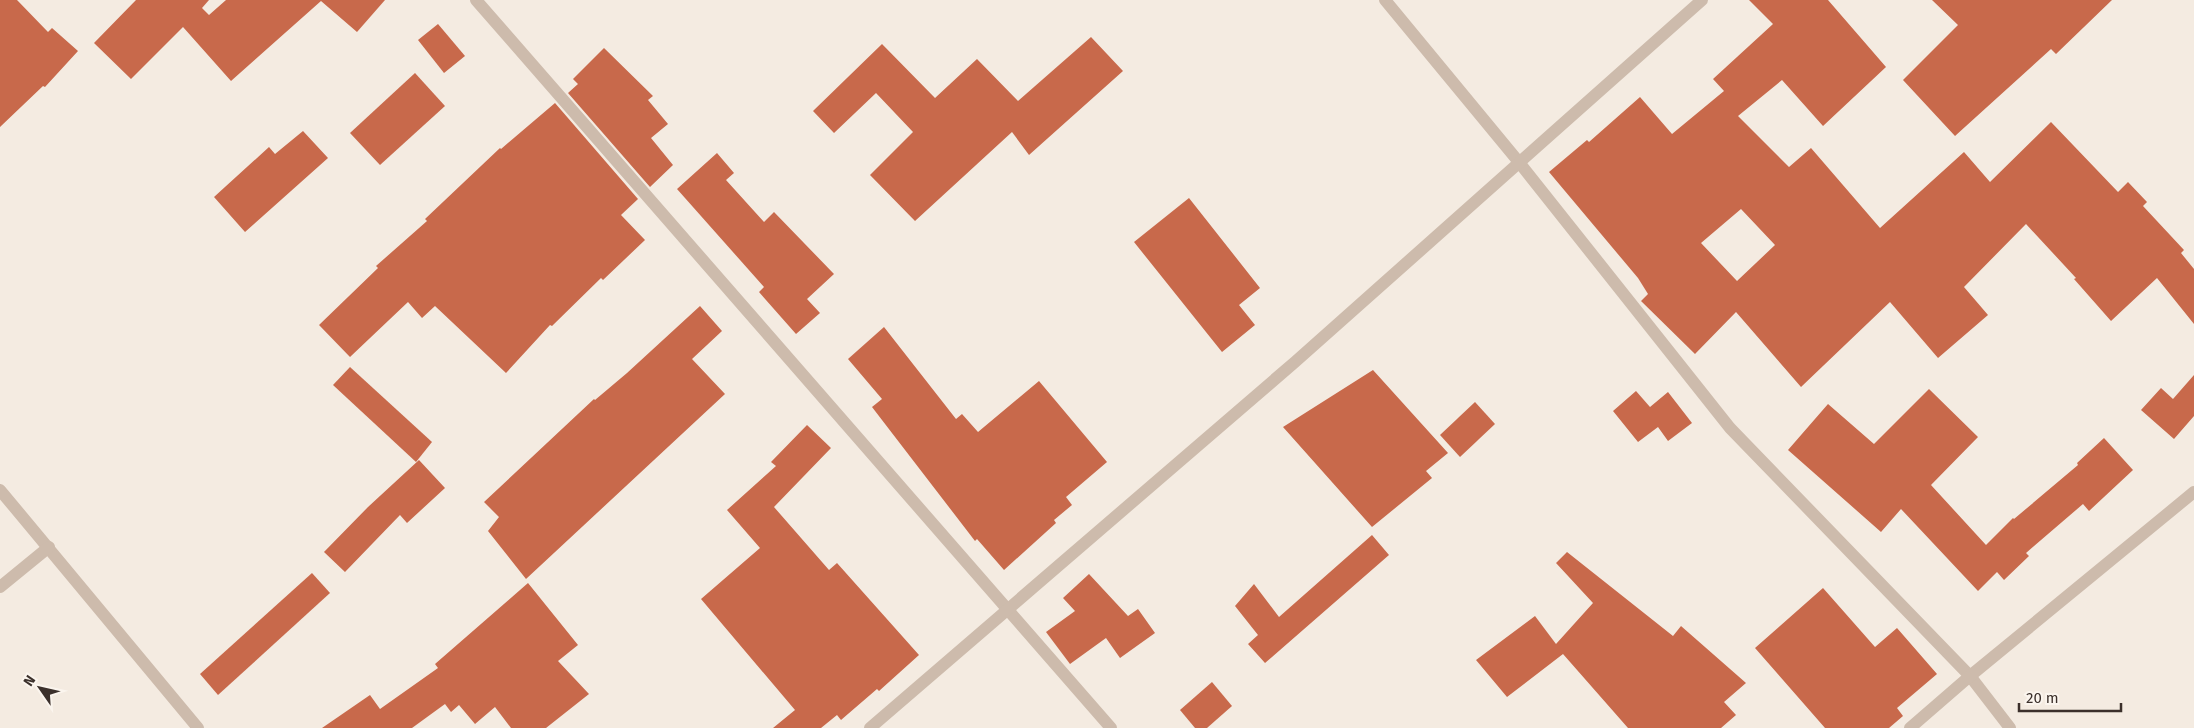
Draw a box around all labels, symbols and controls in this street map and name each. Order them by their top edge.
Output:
north arrow [15,663,65,713]
text: N [20,672,39,690]
scale bar [2019,680,2122,712]
text: 20 m [2026,689,2059,707]

